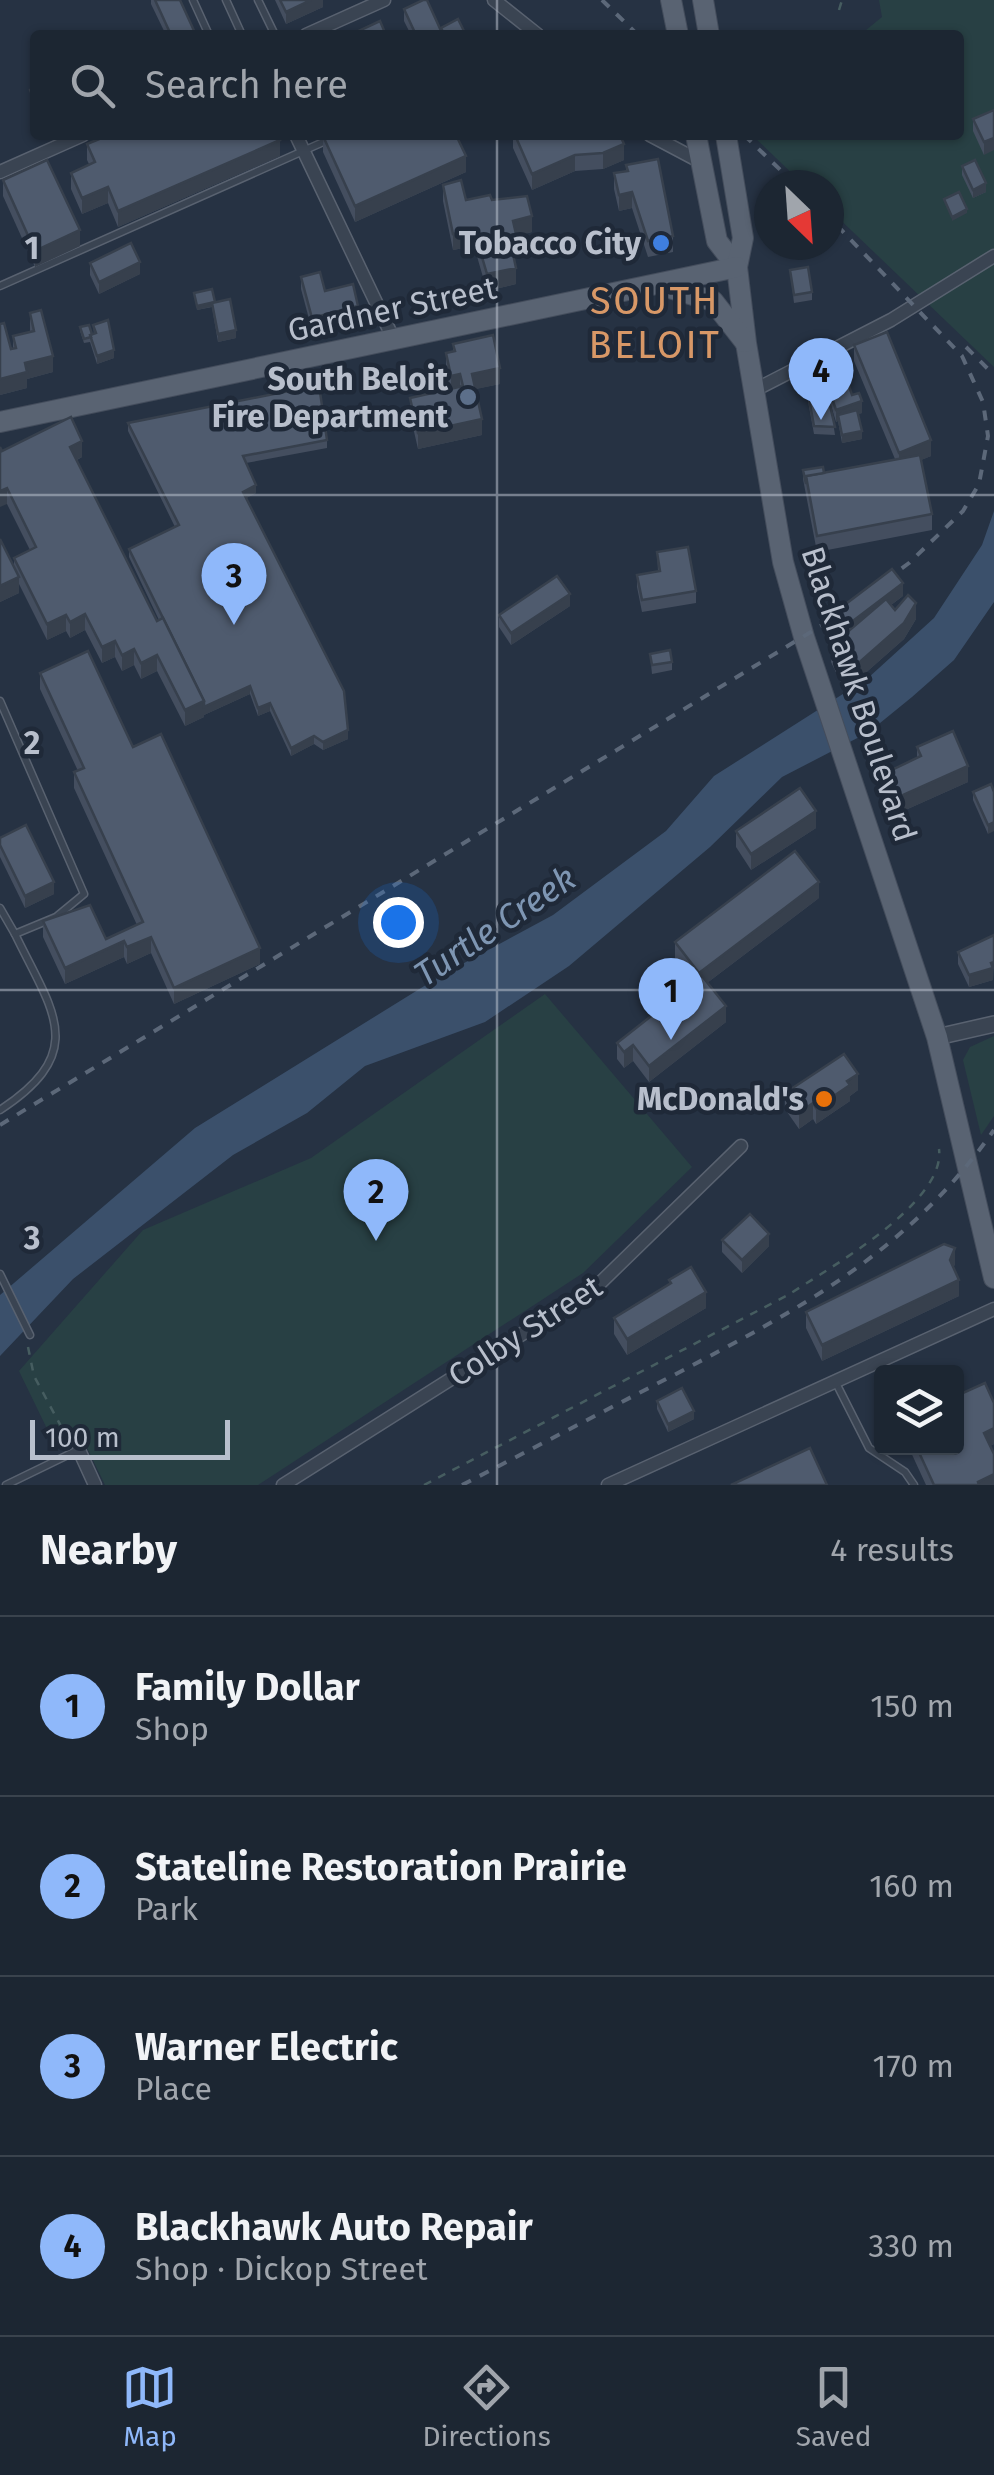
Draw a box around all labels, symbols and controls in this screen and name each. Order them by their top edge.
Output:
search box [30,30,964,140]
icon: search [65,58,120,113]
text: Search here [145,62,348,108]
north arrow [754,170,844,260]
place label: Tobacco City [459,224,641,262]
text: 1 [25,229,39,267]
marker: Tobacco City [650,232,672,254]
street label: Gardner Street [284,268,500,350]
district label: SOUTH BELOIT [589,278,721,368]
pin: 4 [788,338,854,420]
place label: South Beloit Fire Department [212,360,449,435]
marker: South Beloit Fire Department [457,386,479,408]
pin: 3 [202,542,266,625]
street label: Blackhawk Boulevard [793,542,925,846]
text: 2 [24,724,40,762]
water label: Turtle Creek [406,857,584,995]
your location [373,897,424,948]
pin: 1 [638,958,704,1040]
place label: McDonald's [637,1080,804,1118]
marker: McDonald's [813,1088,835,1110]
pin: 2 [344,1158,408,1241]
text: 3 [23,1219,40,1257]
street label: Colby Street [441,1267,609,1395]
map controls [874,1365,964,1455]
button: layers [874,1365,964,1455]
scale bar [30,1415,230,1460]
text: 100 m [45,1421,120,1454]
text: Nearby [40,1525,177,1575]
text: 4 results [830,1531,954,1569]
text: Family Dollar [135,1664,360,1710]
text: 1 [65,1687,80,1725]
text: 150 m [870,1687,954,1725]
text: Shop [135,1710,209,1748]
text: Stateline Restoration Prairie [135,1844,627,1890]
text: 2 [64,1867,81,1905]
text: 160 m [869,1867,954,1905]
text: Park [135,1890,198,1928]
text: Warner Electric [135,2024,398,2070]
text: 3 [64,2047,81,2085]
text: 170 m [873,2047,954,2085]
text: Place [135,2070,212,2108]
text: Blackhawk Auto Repair [135,2204,533,2250]
text: 4 [63,2227,82,2265]
text: 330 m [868,2227,954,2265]
text: Shop · Dickop Street [135,2250,428,2288]
tab: Map [122,2360,177,2453]
tab: Directions [422,2360,551,2453]
tab: Saved [796,2360,872,2453]

